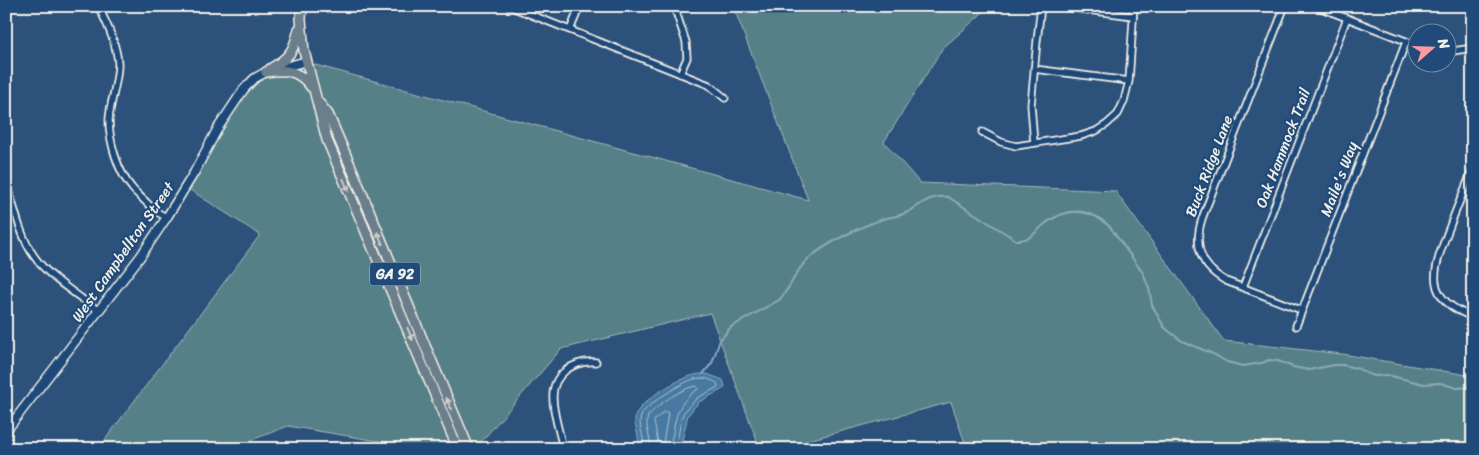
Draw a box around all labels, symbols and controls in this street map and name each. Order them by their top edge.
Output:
north arrow [1406,22,1456,72]
text: N [1430,34,1457,53]
street label: Oak Hammock Trail [1248,84,1318,212]
street label: Buck Ridge Lane [1178,111,1240,221]
street label: Maile's Way [1313,137,1365,220]
street label: West Campbellton Street [65,176,182,327]
one-way arrow [343,178,351,192]
one-way arrow [376,231,384,245]
road number: GA 92 [370,262,420,286]
one-way arrow [406,327,414,341]
one-way arrow [445,397,453,411]

